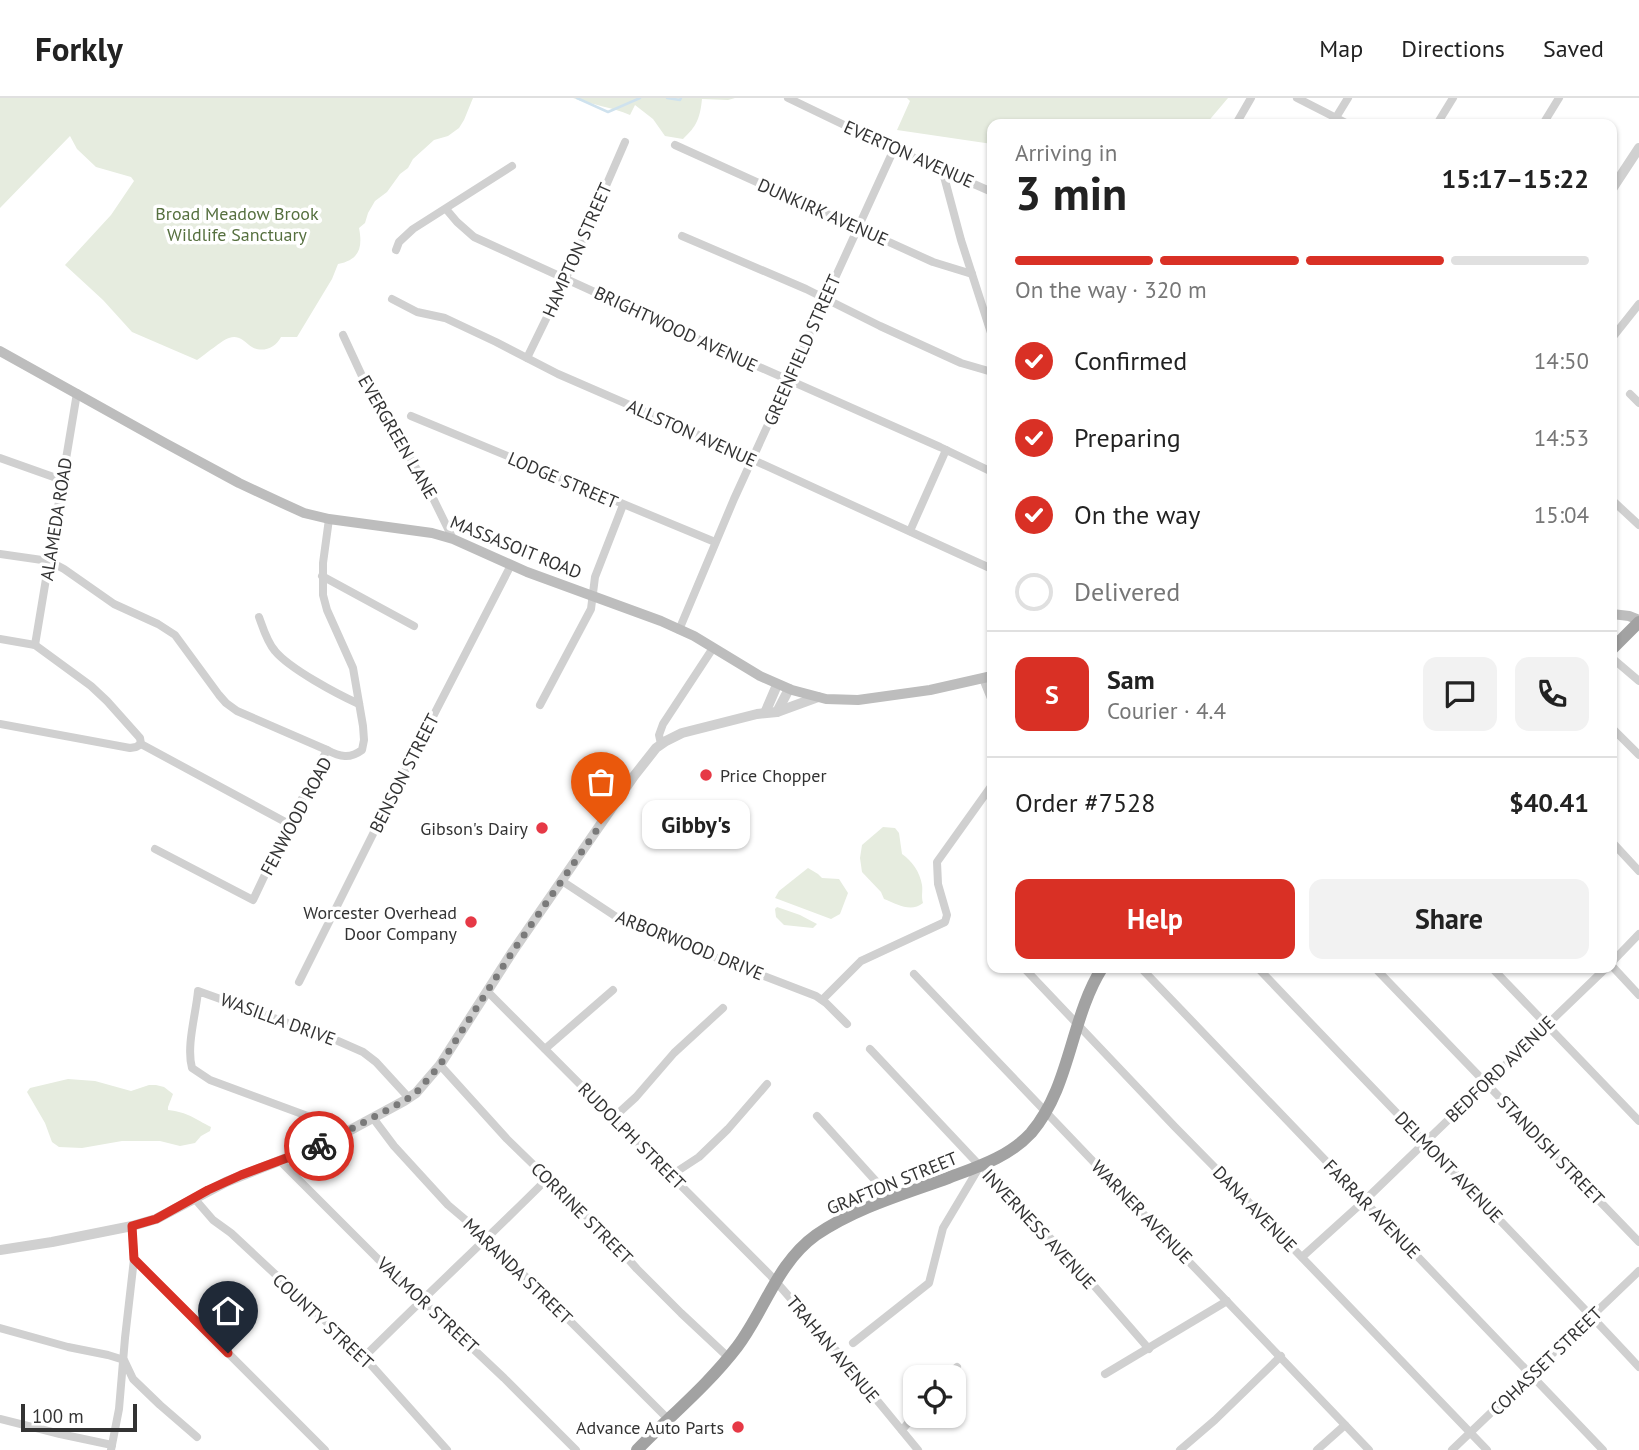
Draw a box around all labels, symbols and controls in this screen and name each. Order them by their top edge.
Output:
text: Forkly [35,27,123,70]
text: Map [1319,33,1363,64]
text: Directions [1401,33,1505,64]
text: Saved [1543,33,1604,64]
street label: EVERTON AVENUE [840,115,978,193]
text: Arriving in [1015,138,1117,167]
text: 15:17–15:22 [1442,162,1589,195]
text: 3 min [1015,163,1127,223]
street label: DUNKIRK AVENUE [754,173,892,251]
street label: HAMPTON STREET [537,179,617,321]
park label: Broad Meadow Brook Wildlife Sanctuary [155,202,319,246]
street label: GREENFIELD STREET [758,271,846,429]
text: On the way · 320 m [1015,275,1207,304]
street label: BRIGHTWOOD AVENUE [591,281,761,377]
icon: check [1015,342,1053,380]
text: Confirmed [1074,344,1187,377]
text: 14:50 [1534,346,1589,375]
street label: EVERGREEN LANE [353,371,443,503]
street label: ALLSTON AVENUE [624,394,760,472]
icon: check [1015,419,1053,457]
text: Preparing [1074,421,1181,454]
text: 14:53 [1534,423,1589,452]
street label: LODGE STREET [505,447,621,513]
street label: ALAMEDA ROAD [35,456,77,582]
icon: check [1015,496,1053,534]
text: On the way [1074,498,1200,531]
text: 15:04 [1534,500,1589,529]
street label: MASSASOIT ROAD [447,510,585,584]
text: Delivered [1074,575,1180,608]
button: chat [1423,657,1497,731]
button: phone [1515,657,1589,731]
text: Sam [1107,663,1155,696]
text: S [1045,678,1059,711]
text: Courier · 4.4 [1107,696,1226,725]
street label: BENSON STREET [364,710,444,836]
pin [571,752,631,824]
street label: FENWOOD ROAD [255,753,337,879]
icon: bag [582,763,620,801]
place label: Price Chopper [720,764,827,787]
marker: Price Chopper [698,767,714,783]
text: Order #7528 [1015,786,1155,819]
text: $40.41 [1509,786,1589,819]
callout: Gibby's [643,800,752,848]
text: Gibby's [661,810,731,839]
place label: Gibson's Dairy [420,817,529,840]
marker: Gibson's Dairy [534,820,550,836]
button: Help [1015,879,1295,959]
button: Share [1309,879,1589,959]
place label: Worcester Overhead Door Company [303,901,458,945]
street label: ARBORWOOD DRIVE [613,905,767,985]
marker: Worcester Overhead Door Company [463,914,479,930]
street label: WASILLA DRIVE [217,988,339,1050]
street label: BEDFORD AVENUE [1440,1011,1560,1127]
street label: RUDOLPH STREET [574,1078,690,1194]
street label: STANDISH STREET [1493,1090,1609,1210]
street label: DELMONT AVENUE [1390,1107,1508,1227]
courier [284,1111,354,1181]
icon: bike [300,1127,338,1165]
street label: GRAFTON STREET [823,1146,961,1220]
street label: FARRAR AVENUE [1319,1154,1425,1264]
street label: WARNER AVENUE [1087,1155,1197,1269]
street label: CORRINE STREET [526,1157,638,1269]
street label: DANA AVENUE [1208,1161,1302,1257]
street label: INVERNESS AVENUE [977,1164,1101,1294]
street label: MARANDA STREET [459,1213,577,1329]
street label: VALMOR STREET [372,1251,484,1358]
street label: COUNTY STREET [268,1268,378,1374]
pin [198,1281,258,1353]
street label: TRAHAN AVENUE [782,1291,884,1407]
icon: home [209,1292,247,1330]
street label: COHASSET STREET [1485,1302,1607,1420]
map controls [903,1365,966,1428]
button: locate [903,1365,966,1428]
scale bar [21,1401,136,1433]
text: 100 m [32,1404,84,1428]
place label: Advance Auto Parts [576,1416,724,1439]
marker: Advance Auto Parts [730,1419,746,1435]

